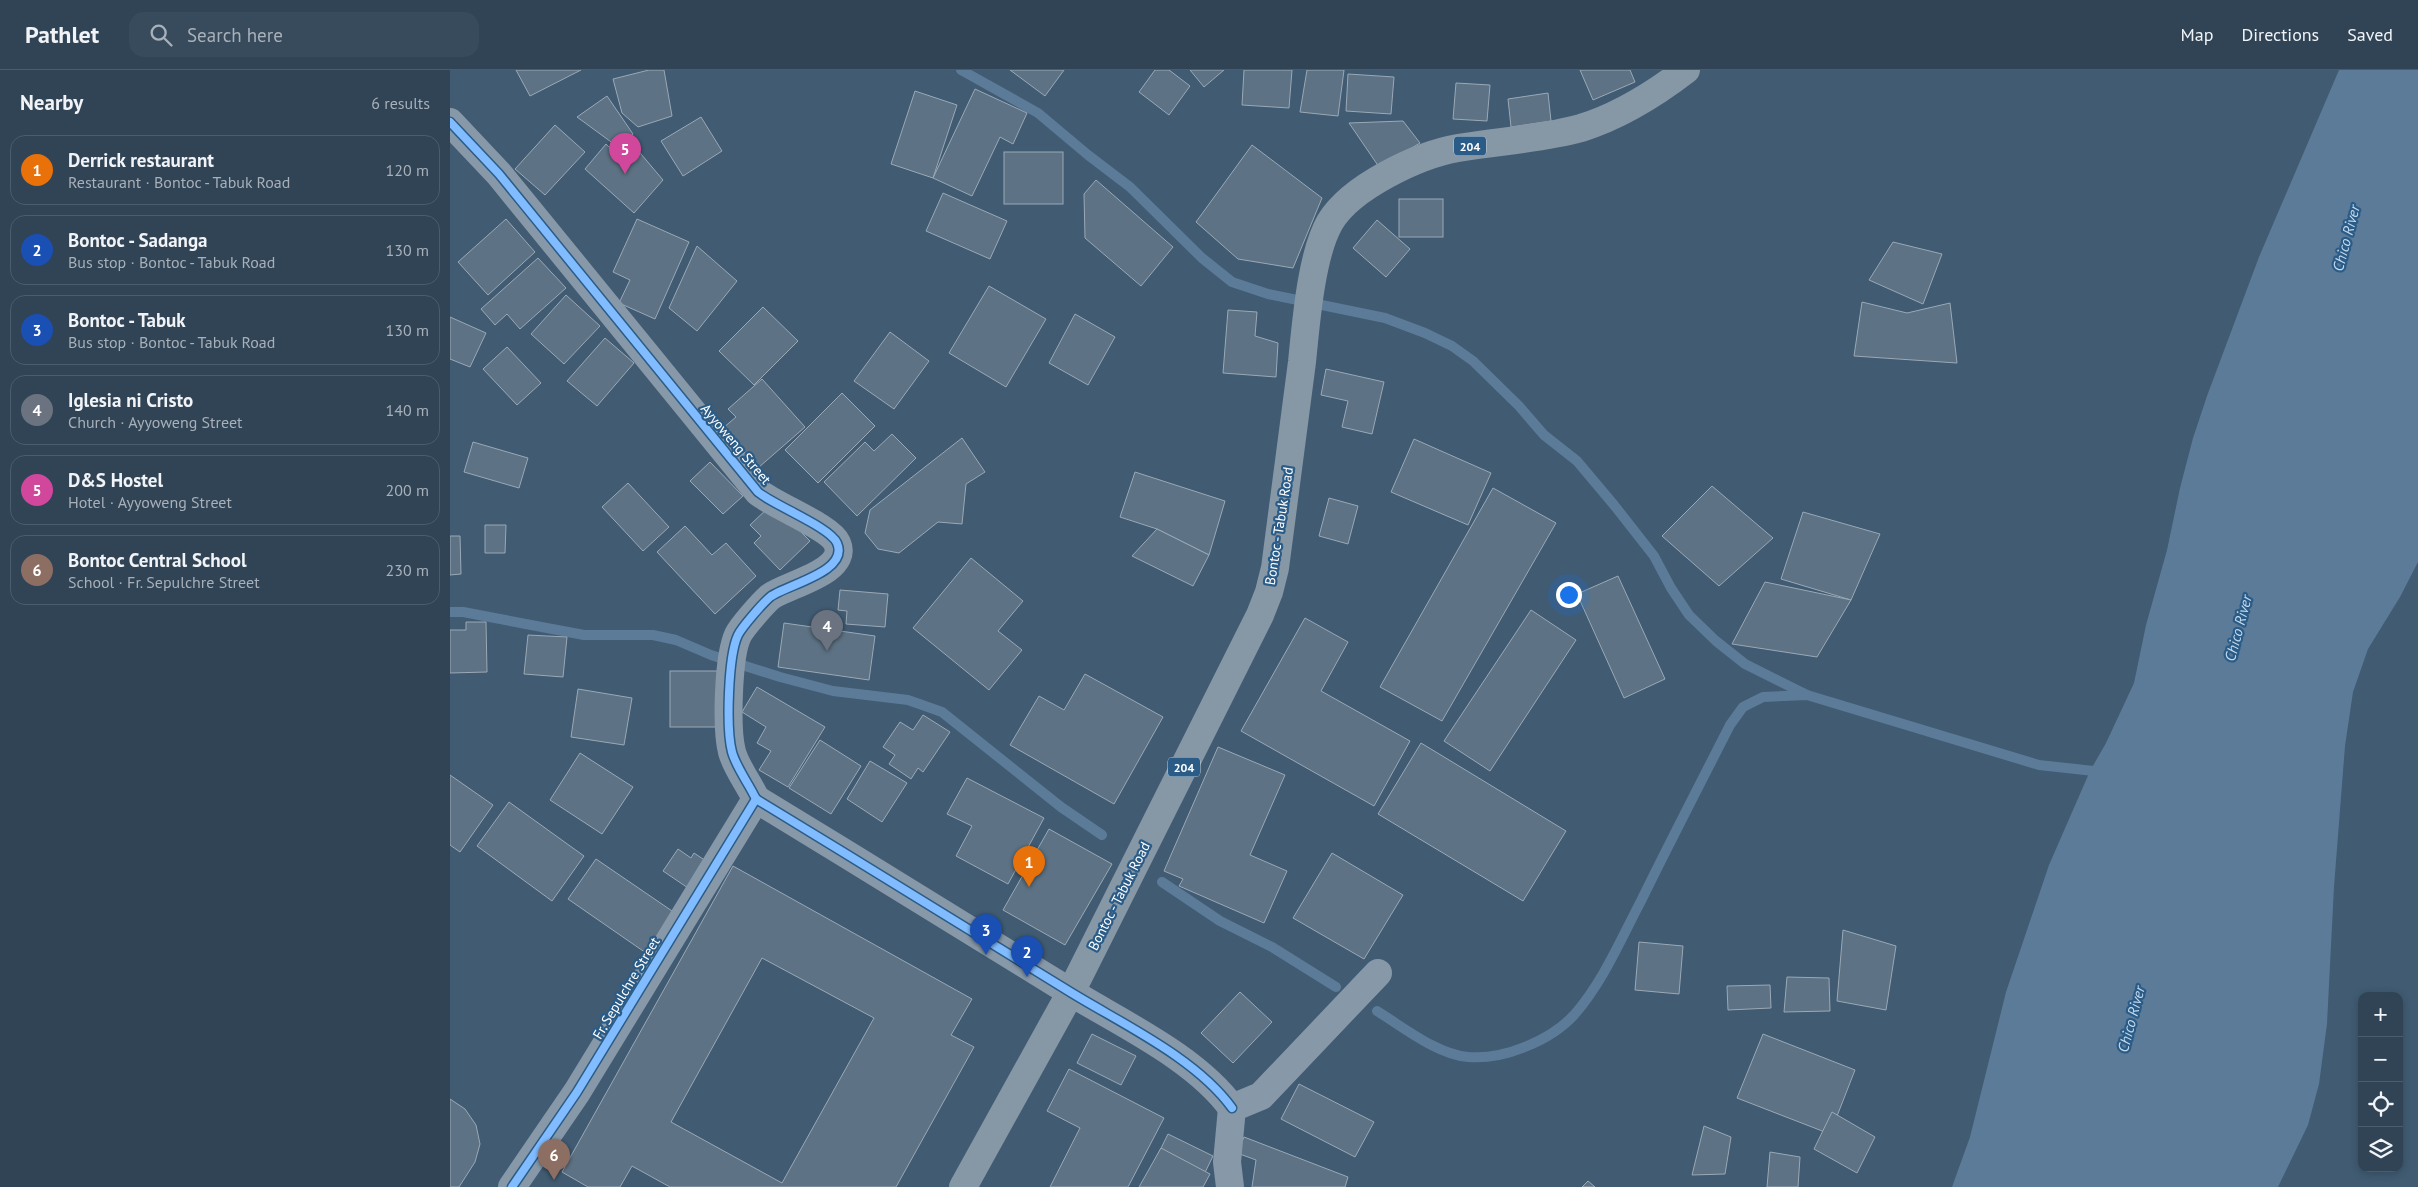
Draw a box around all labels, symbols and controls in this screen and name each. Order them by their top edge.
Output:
search box [129,12,479,57]
text: Pathlet [25,19,99,50]
icon: search [147,21,175,49]
text: Search here [187,23,283,47]
text: Map [2181,23,2213,46]
text: Directions [2241,23,2319,46]
text: Saved [2347,23,2393,46]
text: Nearby [20,89,83,116]
text: 6 results [371,93,430,113]
pin: 5 [609,133,641,174]
road number: 204 [1454,136,1486,155]
text: Derrick restaurant [68,148,214,172]
text: 1 [32,160,42,180]
text: 120 m [386,160,429,180]
text: Restaurant · Bontoc - Tabuk Road [68,172,290,192]
water label: Chico River [2328,202,2364,273]
text: Bontoc - Sadanga [68,228,208,252]
text: 2 [32,240,42,260]
text: 130 m [386,240,429,260]
text: Bus stop · Bontoc - Tabuk Road [68,252,275,272]
text: Bontoc - Tabuk [68,308,186,332]
text: 3 [32,320,42,340]
text: 130 m [386,320,429,340]
text: Bus stop · Bontoc - Tabuk Road [68,332,275,352]
text: Iglesia ni Cristo [68,388,193,412]
text: 4 [32,400,42,420]
text: 140 m [386,400,429,420]
street label: Ayyoweng Street [697,400,775,488]
text: Church · Ayyoweng Street [68,412,242,432]
street label: Bontoc - Tabuk Road [1261,466,1297,586]
text: D&S Hostel [68,468,163,492]
text: 5 [32,480,42,500]
text: 200 m [386,480,429,500]
text: Hotel · Ayyoweng Street [68,492,232,512]
text: Bontoc Central School [68,548,247,572]
text: 6 [32,560,42,580]
text: 230 m [386,560,429,580]
text: School · Fr. Sepulchre Street [68,572,260,592]
your location [1556,582,1582,608]
water label: Chico River [2220,592,2256,663]
pin: 4 [811,610,843,651]
road number: 204 [1168,758,1200,776]
street label: Bontoc - Tabuk Road [1084,839,1154,953]
pin: 1 [1013,846,1045,887]
pin: 3 [970,914,1002,955]
street label: Fr. Sepulchre Street [588,933,664,1042]
pin: 2 [1011,936,1043,977]
water label: Chico River [2113,983,2149,1054]
map controls [2358,992,2403,1172]
button: + [2358,992,2403,1037]
button: − [2358,1037,2403,1082]
button: locate [2358,1082,2403,1127]
button: layers [2358,1127,2403,1172]
pin: 6 [538,1139,570,1180]

